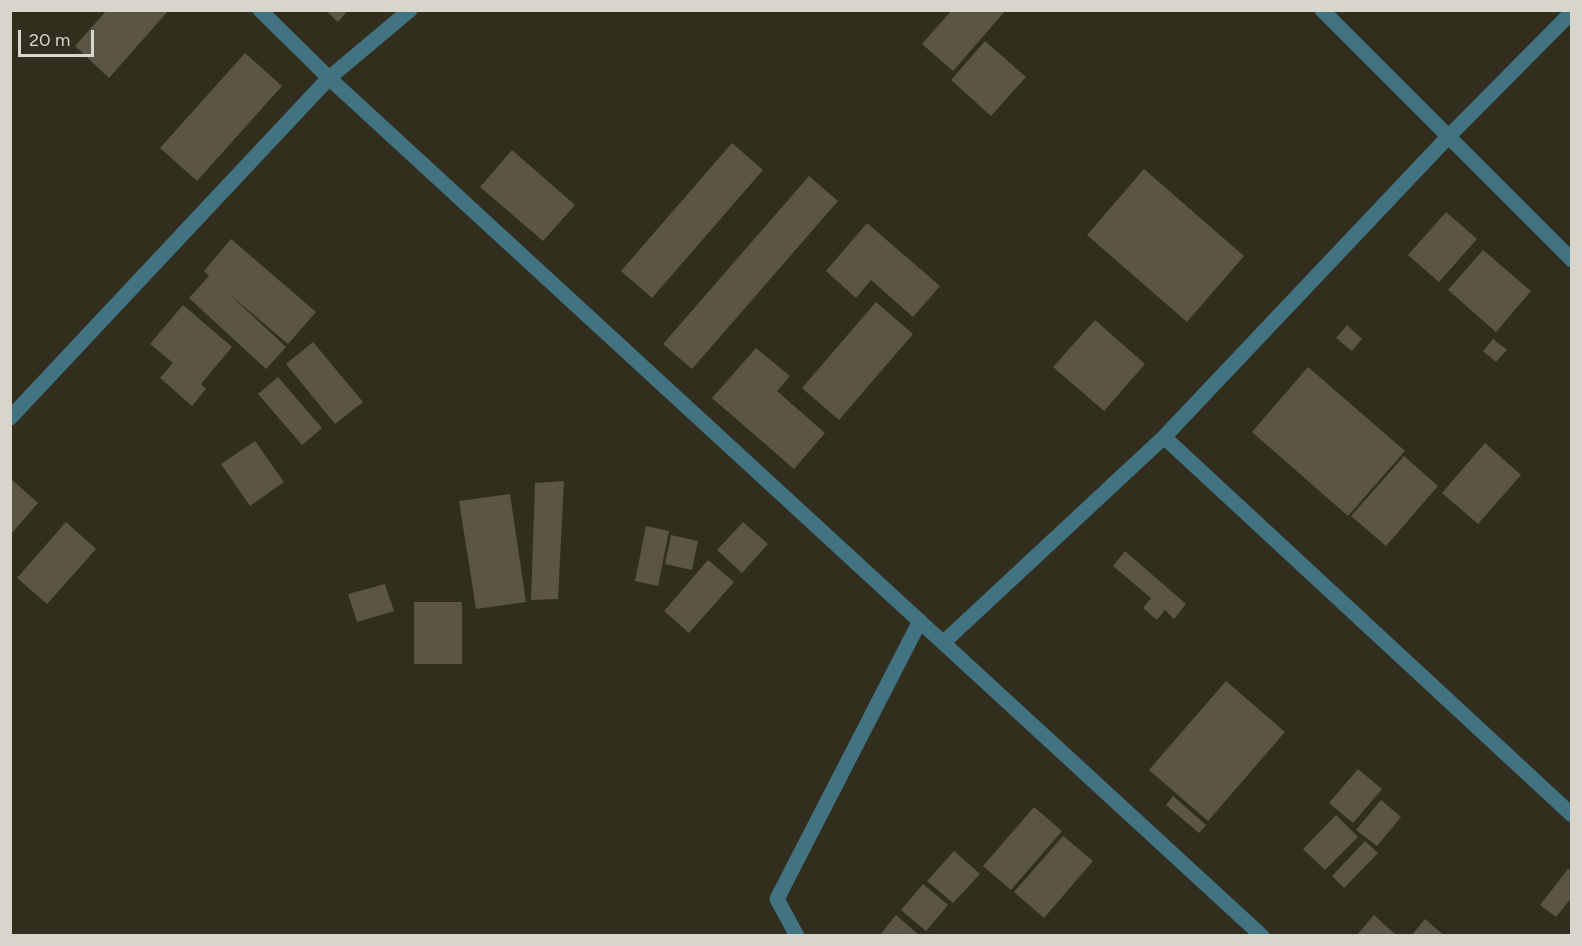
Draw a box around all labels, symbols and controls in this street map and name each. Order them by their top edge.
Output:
scale bar [21,18,98,56]
text: 20 m [29,29,70,51]

